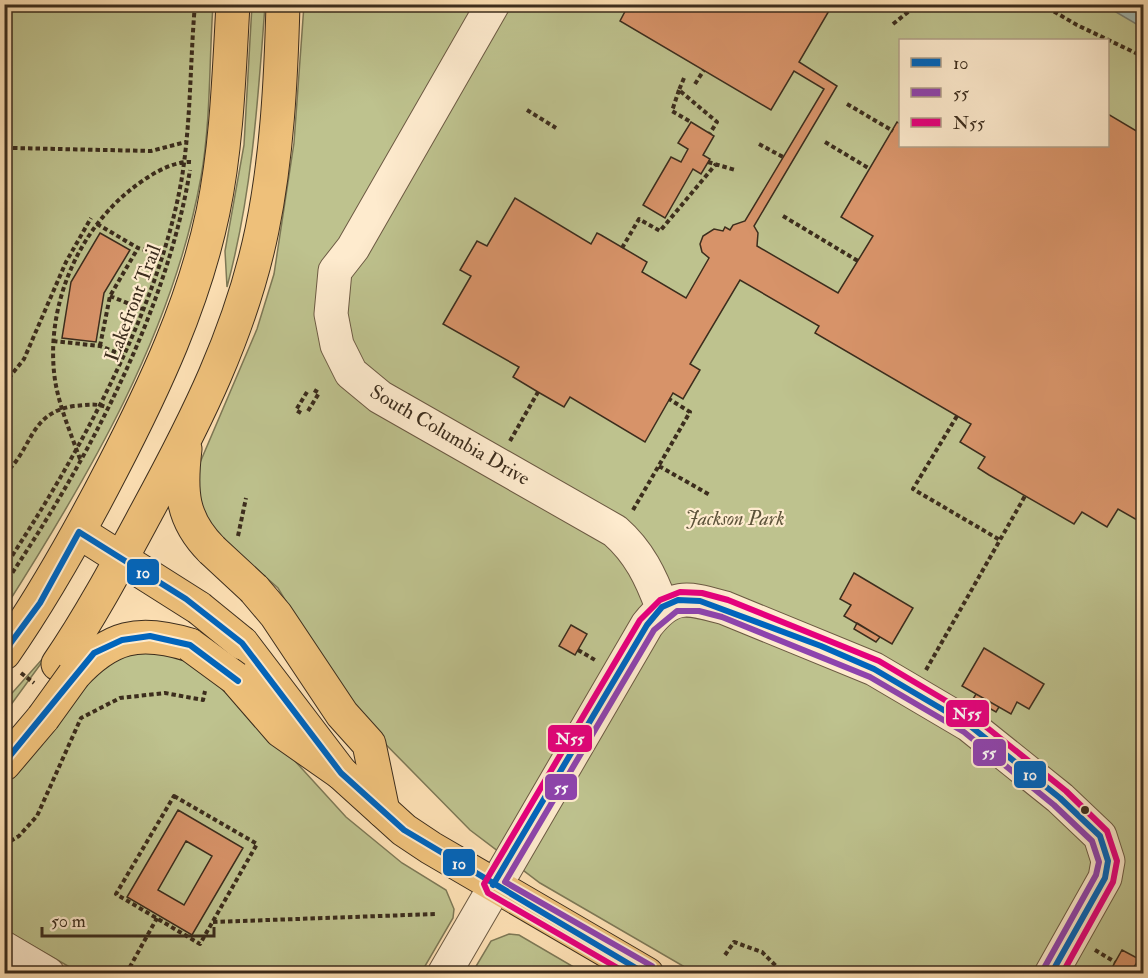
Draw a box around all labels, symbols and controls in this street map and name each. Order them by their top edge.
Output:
legend [899,39,1109,147]
text: 10 [953,52,969,75]
text: 55 [953,82,969,105]
text: N55 [953,112,985,135]
street label: Lakefront Trail [99,241,167,365]
street label: South Columbia Drive [366,379,534,491]
park label: Jackson Park [686,506,784,531]
line badge: 10 [126,558,160,586]
text: 10 [136,563,150,583]
line badge: N55 [945,699,990,728]
text: N55 [952,704,982,724]
line badge: N55 [547,724,593,753]
text: N55 [555,729,585,749]
line badge: 55 [972,738,1007,767]
text: 55 [982,743,997,763]
line badge: 10 [1013,760,1047,789]
text: 10 [1023,765,1037,785]
line badge: 55 [544,773,578,801]
text: 55 [554,778,569,798]
unlabelled marker [1079,804,1091,816]
line badge: 10 [442,848,476,877]
text: 10 [452,854,466,874]
scale bar [42,900,214,938]
text: 50 m [51,910,86,933]

